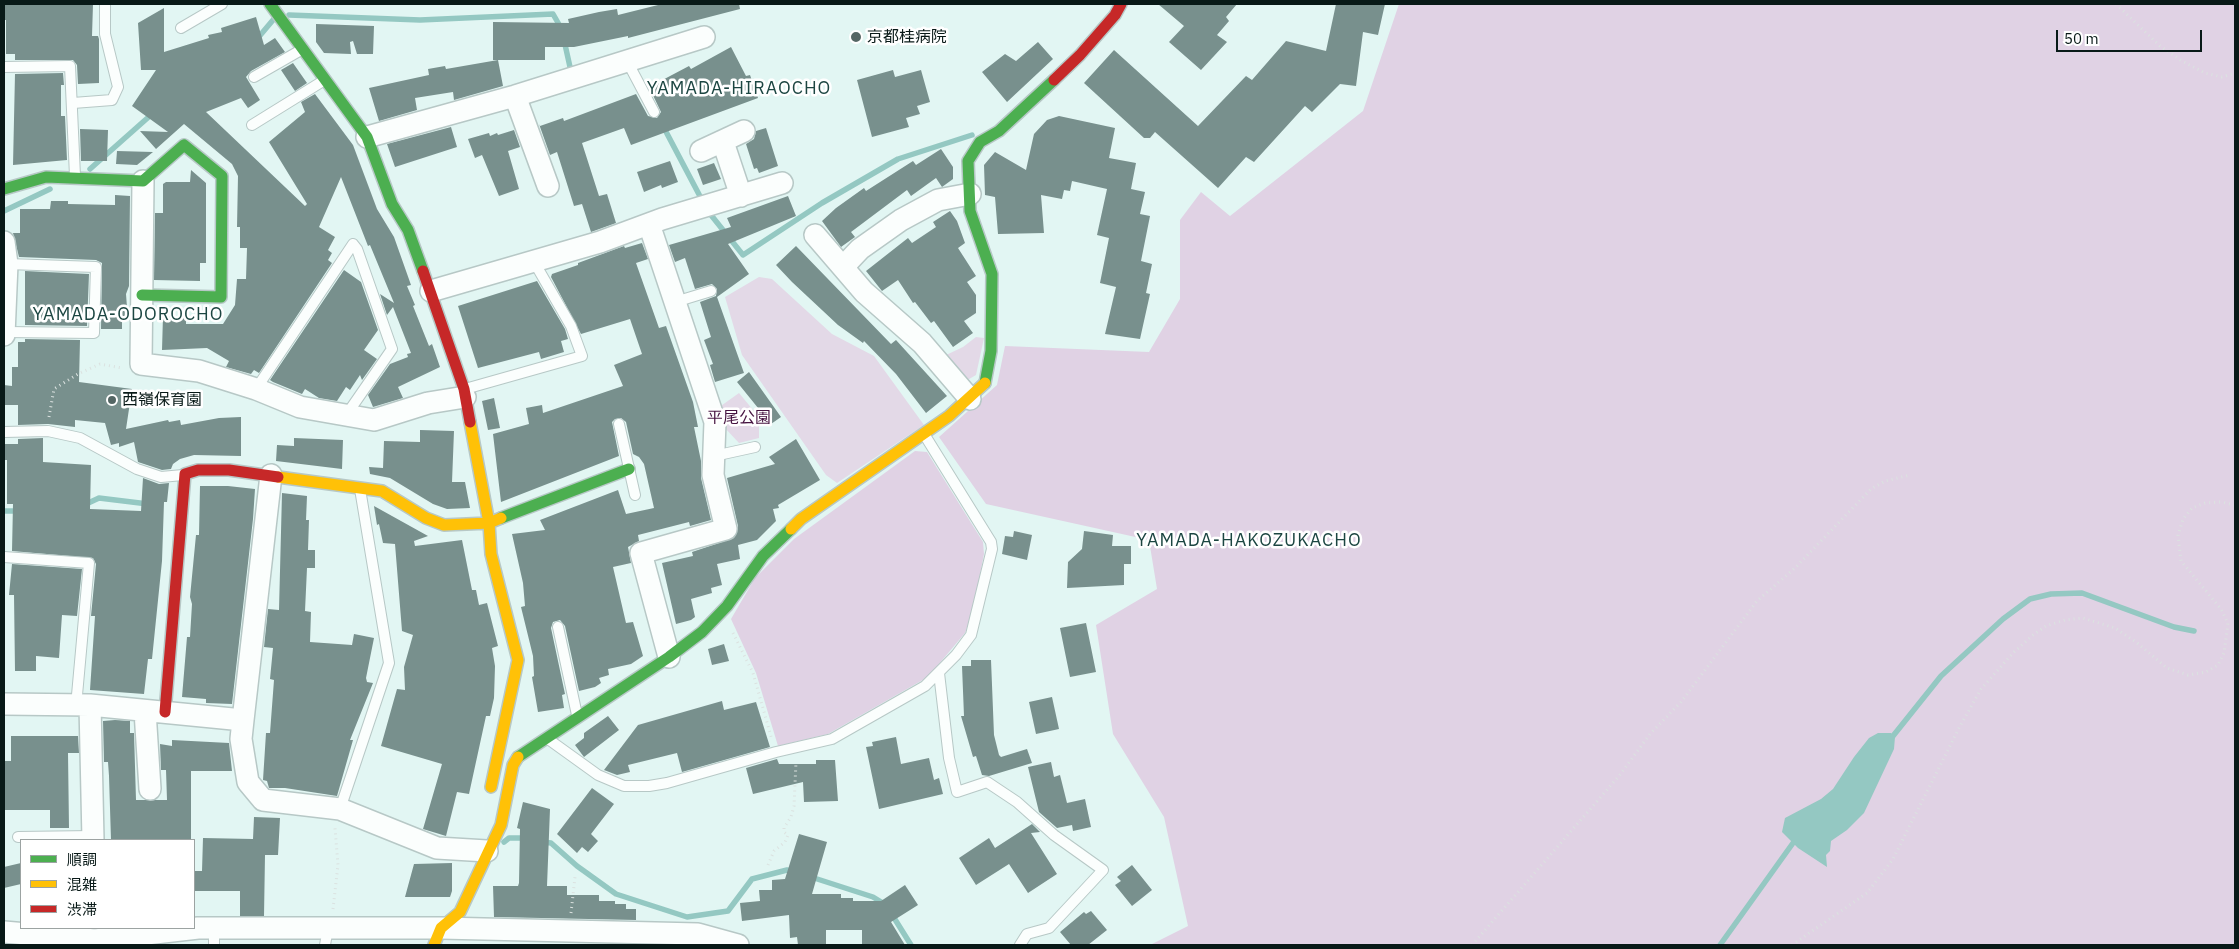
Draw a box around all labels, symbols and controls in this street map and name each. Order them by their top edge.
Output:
scale bar [2059,20,2205,52]
place label: 京都桂病院 [867,27,947,47]
text: 50 m [2064,29,2099,48]
marker: 京都桂病院 [849,30,863,44]
district label: YAMADA-HIRAOCHO [645,78,833,100]
district label: YAMADA-ODOROCHO [31,304,225,326]
place label: 西嶺保育園 [122,390,202,410]
marker: 西嶺保育園 [106,394,118,406]
park label: 平尾公園 [707,408,771,428]
district label: YAMADA-HAKOZUKACHO [1134,530,1364,552]
legend [20,839,195,929]
text: 順調 [67,850,97,869]
text: 混雑 [67,875,97,894]
text: 渋滞 [67,900,97,919]

